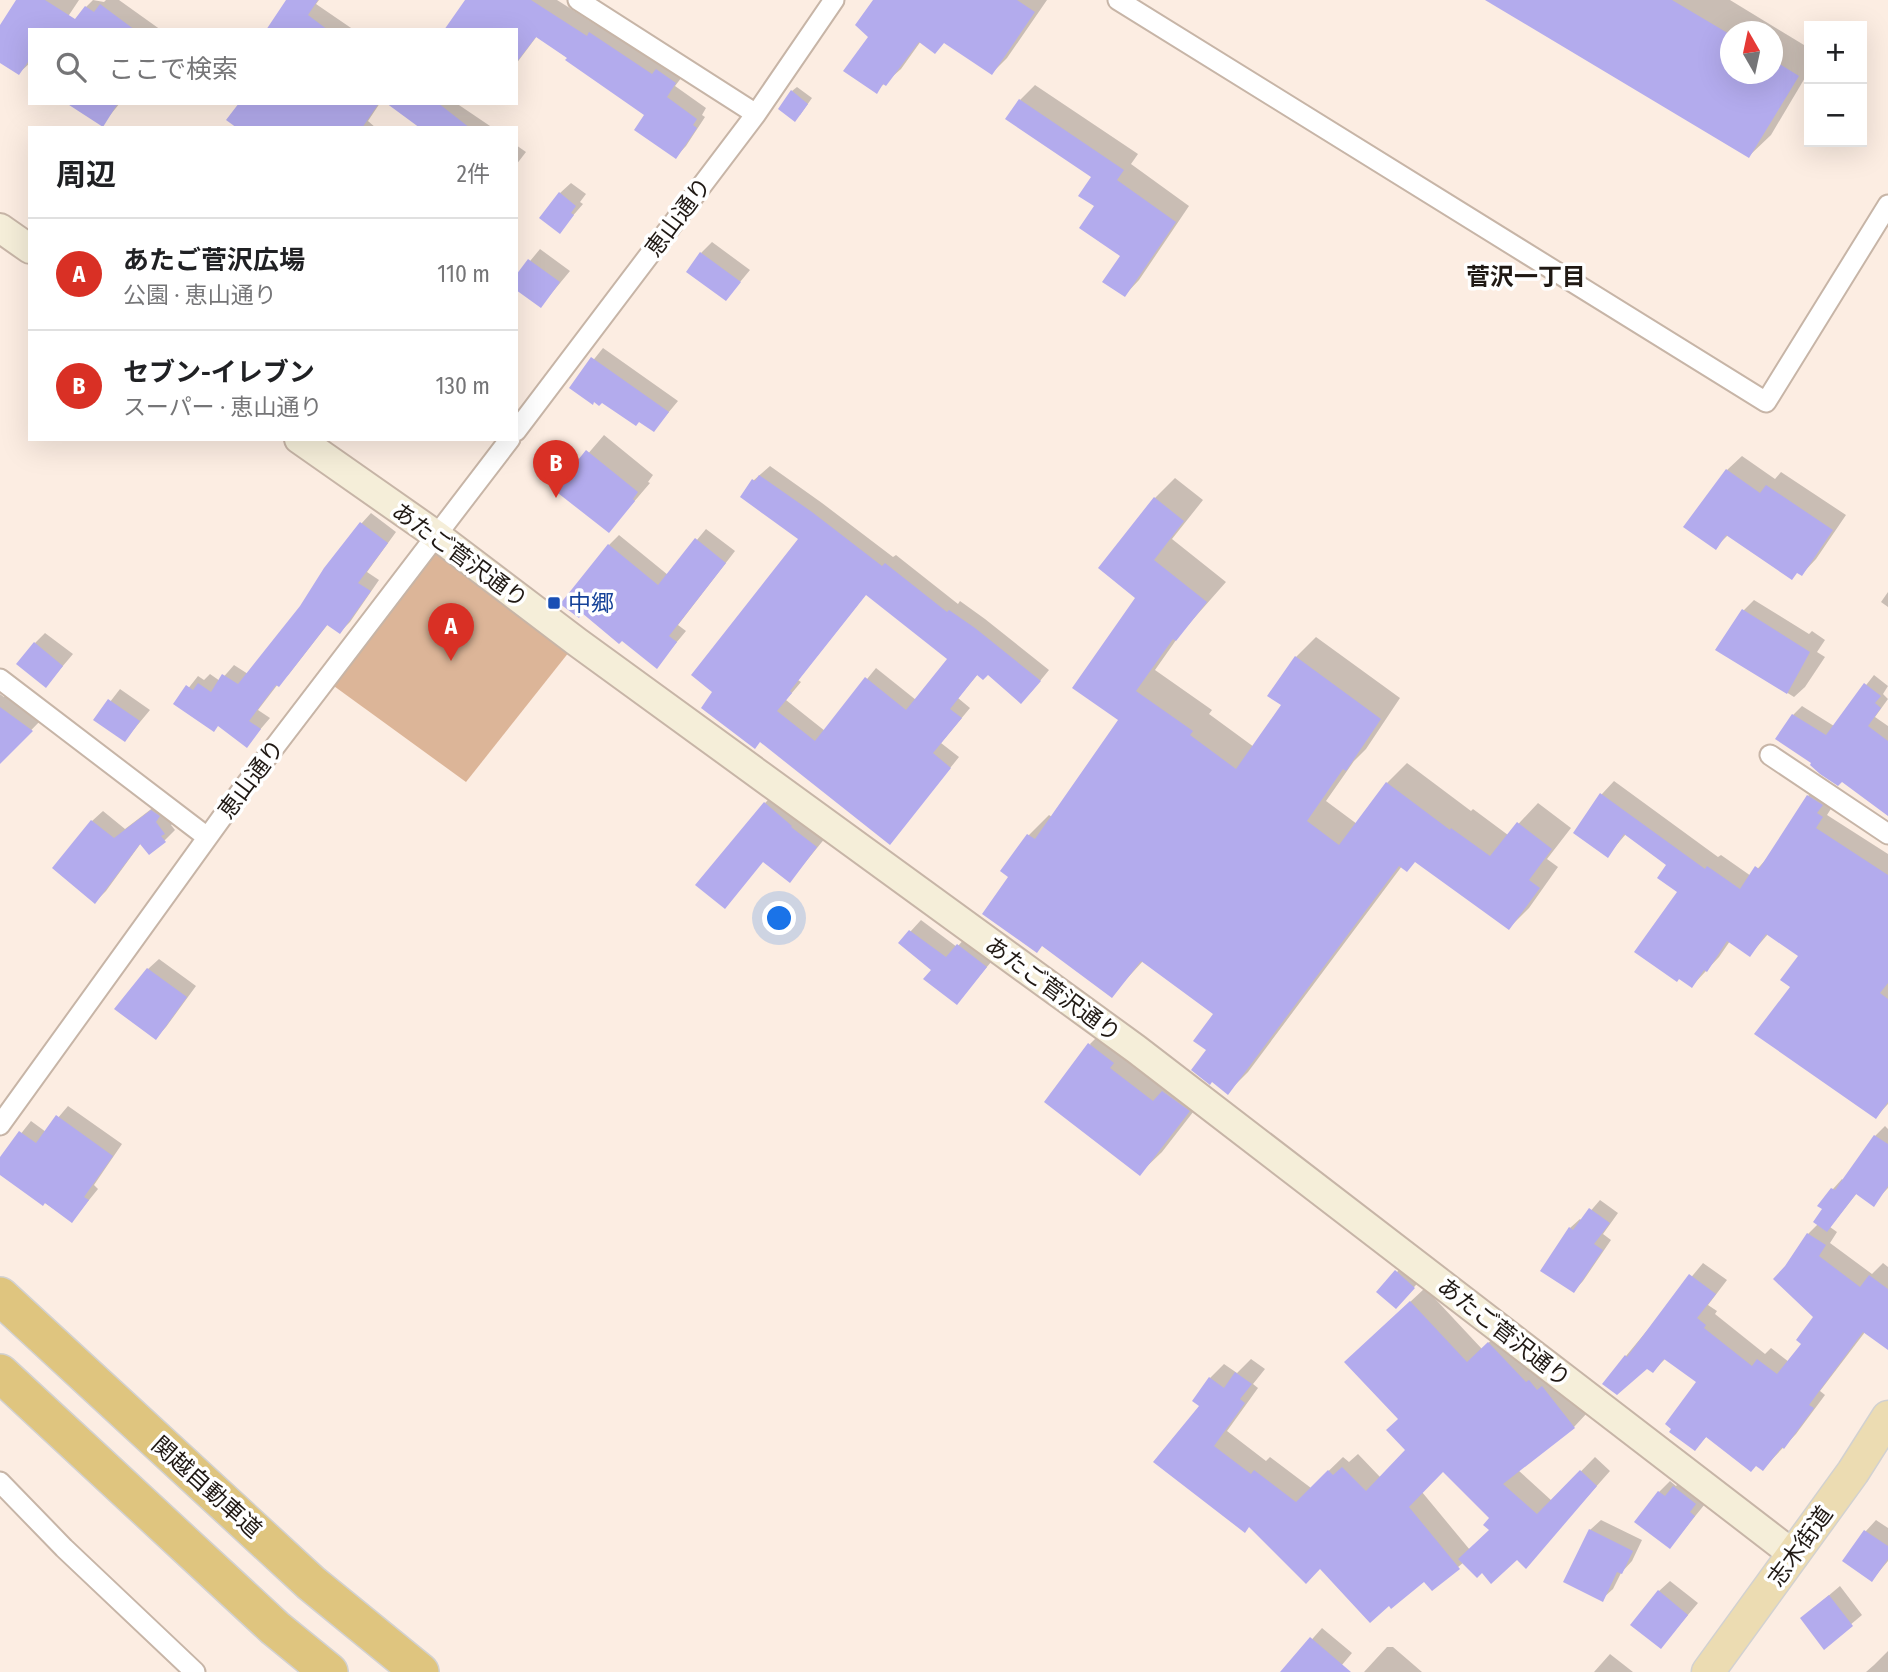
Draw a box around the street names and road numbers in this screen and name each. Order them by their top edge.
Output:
street label: 恵山通り [639,172,717,262]
street label: あたご菅沢通り [387,496,533,614]
street label: 恵山通り [212,734,290,824]
street label: あたご菅沢通り [980,930,1126,1048]
street label: あたご菅沢通り [1432,1271,1576,1393]
street label: 関越自動車道 [146,1430,268,1544]
street label: 志木街道 [1762,1501,1838,1591]

